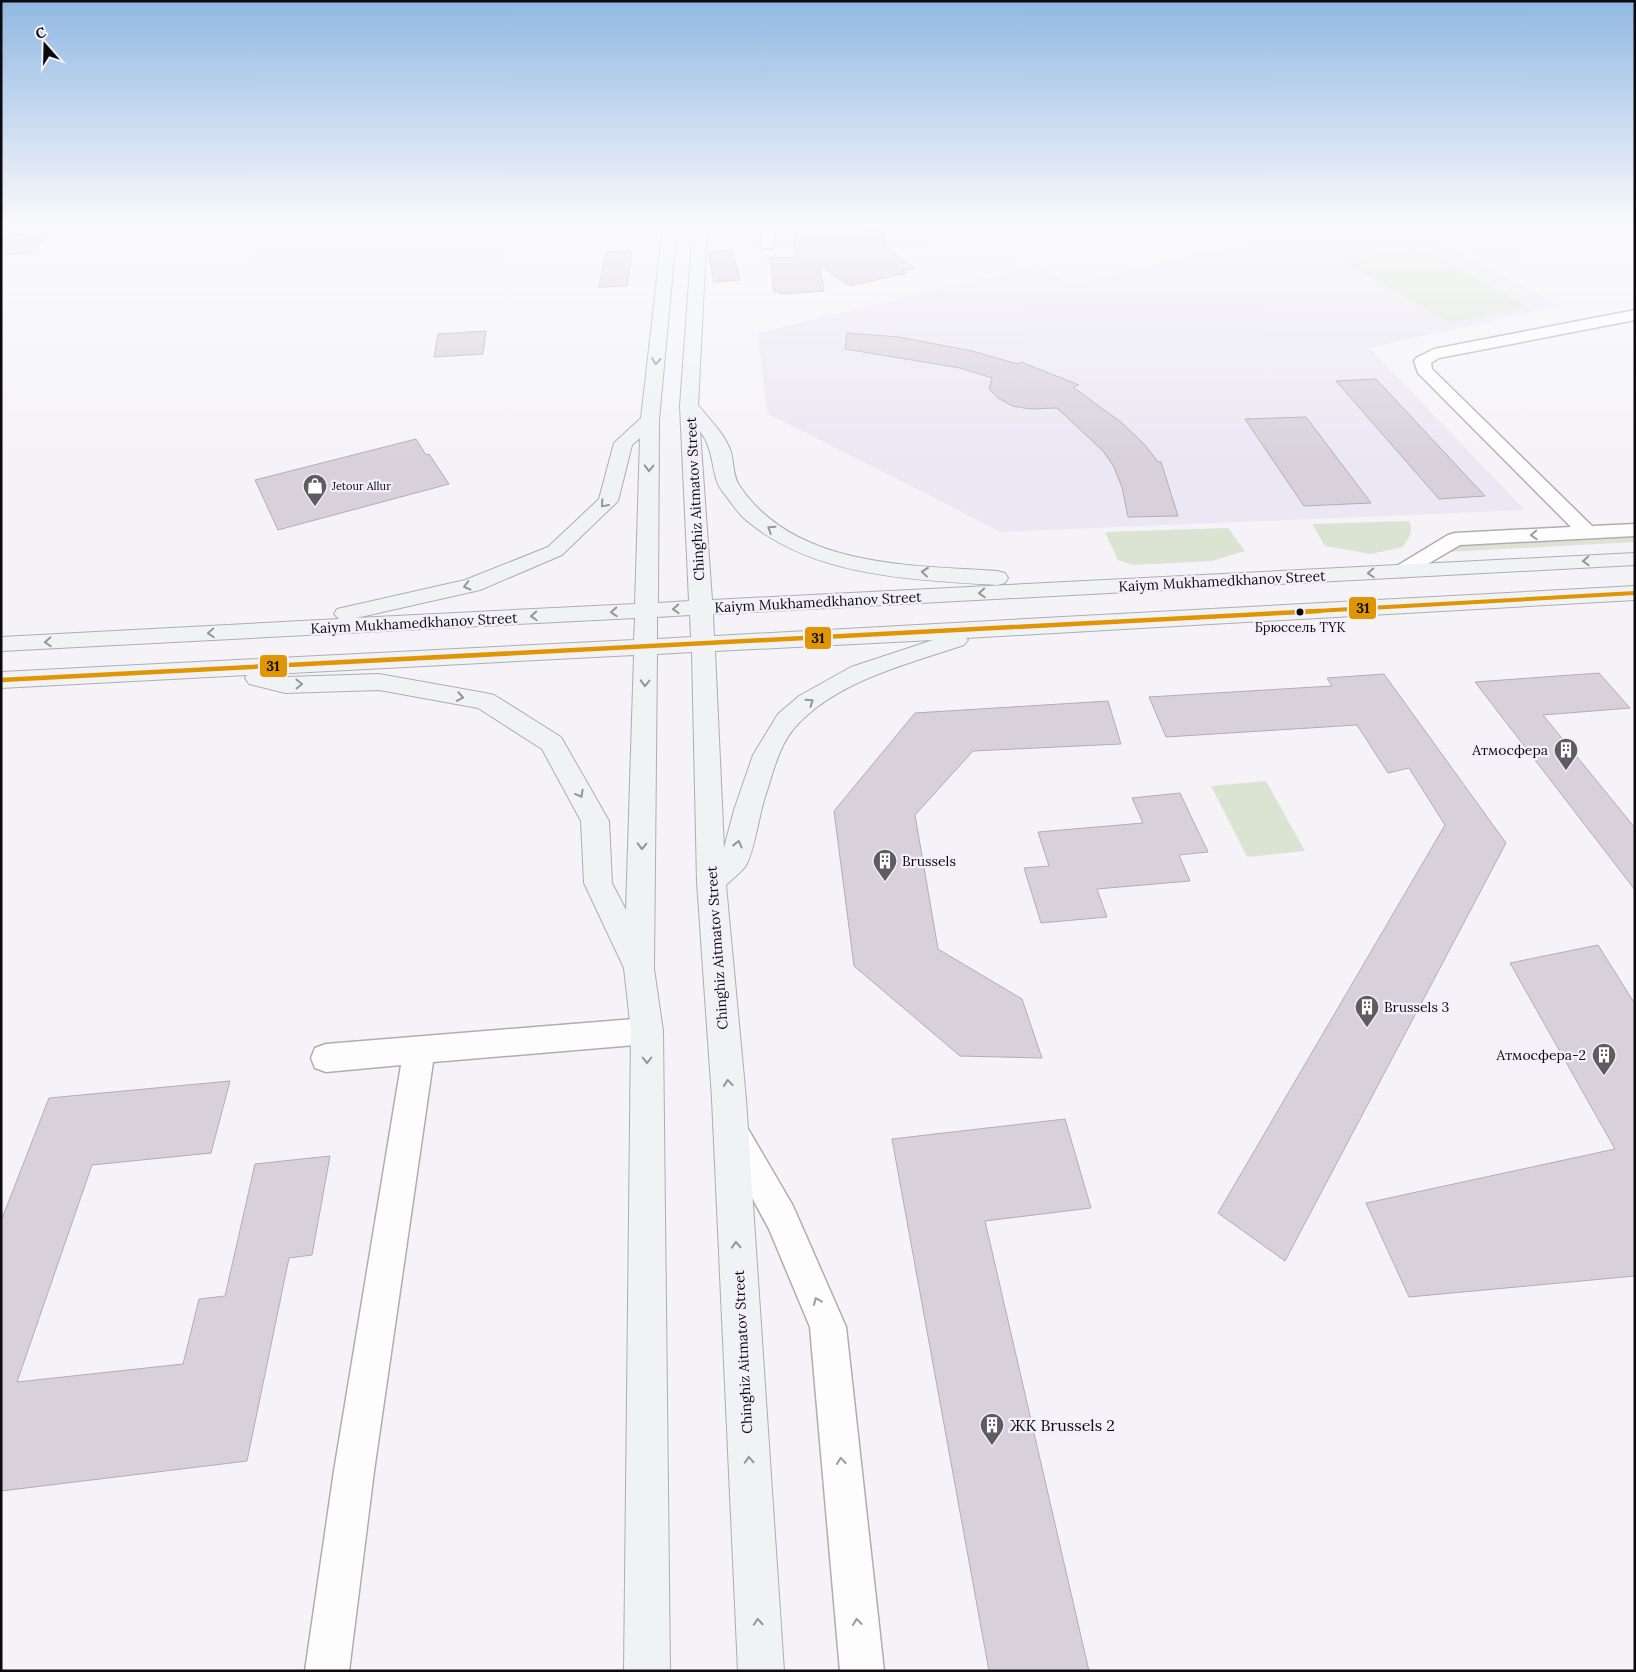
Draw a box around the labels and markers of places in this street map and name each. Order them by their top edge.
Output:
shop icon: Jetour Allur [302,473,328,507]
place label: Jetour Allur [331,479,391,493]
marker: Брюссель ТҮК [1295,607,1305,617]
place label: Брюссель ТҮК [1255,619,1345,636]
building icon: Атмосфера [1553,737,1579,771]
place label: Атмосфера [1471,741,1548,759]
building icon: Brussels [872,848,898,882]
place label: Brussels [902,852,956,870]
building icon: Brussels 3 [1354,994,1380,1028]
place label: Brussels 3 [1384,998,1450,1016]
building icon: Атмосфера-2 [1591,1042,1617,1076]
place label: Атмосфера-2 [1495,1046,1586,1064]
building icon: ЖК Brussels 2 [979,1412,1005,1446]
place label: ЖК Brussels 2 [1010,1415,1115,1435]

